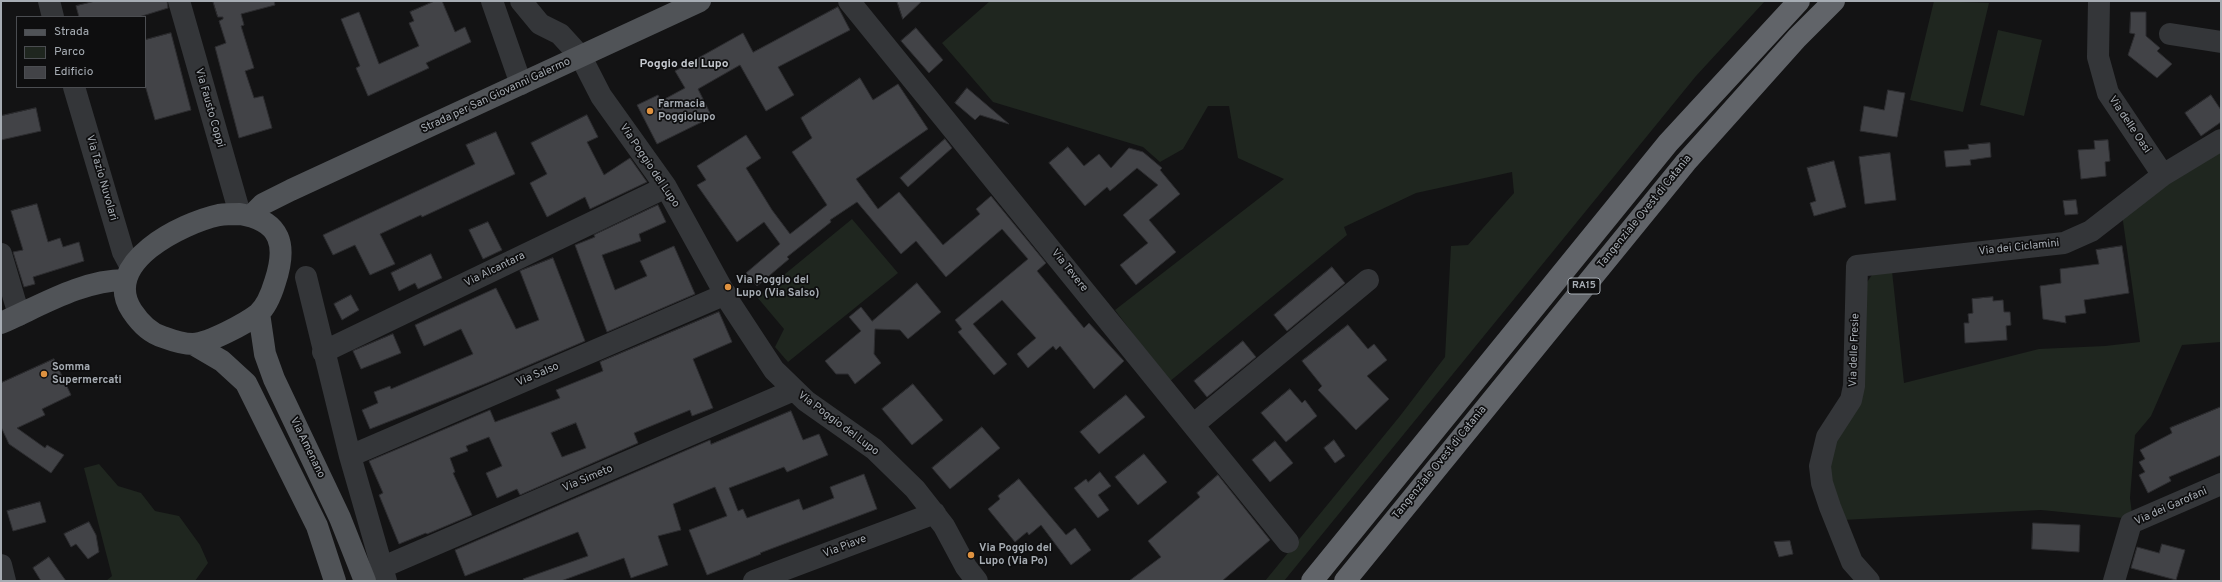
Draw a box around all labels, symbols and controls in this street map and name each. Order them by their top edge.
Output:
legend [16,16,146,88]
text: Strada [54,24,89,40]
text: Parco [54,44,85,60]
street label: Strada per San Giovanni Galermo [419,56,573,136]
district label: Poggio del Lupo [639,58,729,72]
text: Edificio [54,64,93,80]
street label: Via Fausto Coppi [191,67,227,149]
street label: Via delle Oasi [2105,94,2153,156]
place label: Farmacia Poggiolupo [658,98,716,124]
marker: Farmacia Poggiolupo [645,106,655,116]
street label: Via Poggio del Lupo [616,122,682,210]
street label: Via Tazio Nuvolari [82,134,120,222]
street label: Tangenziale Ovest di Catania [1595,153,1695,271]
street label: Via dei Ciclamini [1978,237,2060,259]
street label: Via Tevere [1048,247,1090,295]
street label: Via Alcantara [463,250,527,290]
place label: Via Poggio del Lupo (Via Salso) [736,274,819,300]
road number: RA15 [1568,278,1600,294]
marker: Via Poggio del Lupo (Via Salso) [723,282,733,292]
street label: Via delle Fresie [1847,313,1863,387]
street label: Via Salso [515,360,561,390]
place label: Somma Supermercati [52,361,122,387]
marker: Somma Supermercati [39,369,49,379]
street label: Via Poggio del Lupo [795,389,881,459]
street label: Tangenziale Ovest di Catania [1390,404,1490,522]
street label: Via Amenano [287,415,327,481]
street label: Via Simeto [561,463,615,495]
street label: Via dei Garofani [2133,485,2209,529]
street label: Via Piave [821,533,869,561]
place label: Via Poggio del Lupo (Via Po) [979,542,1052,568]
marker: Via Poggio del Lupo (Via Po) [966,550,976,560]

